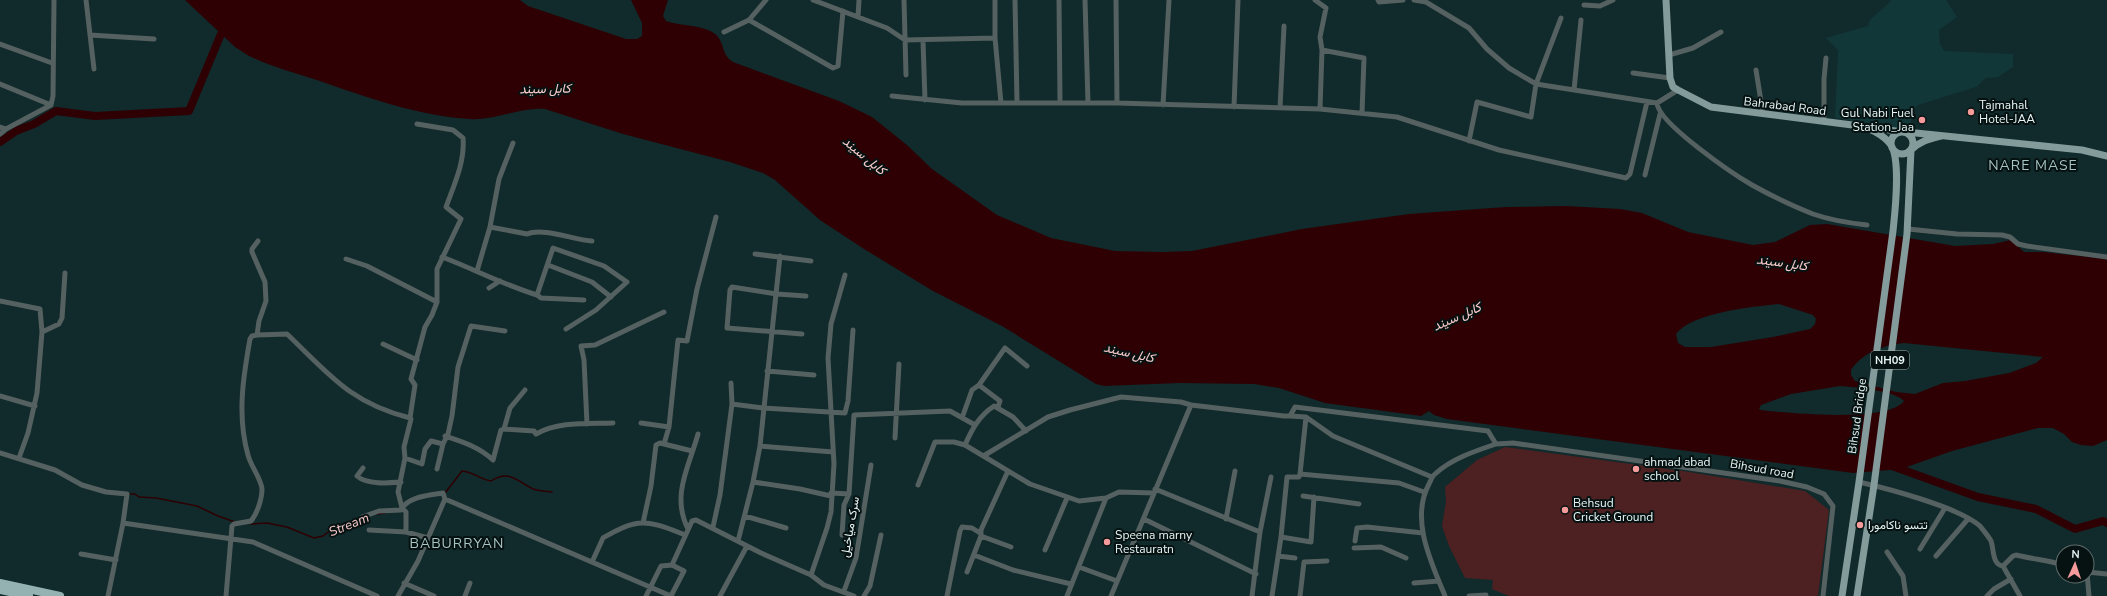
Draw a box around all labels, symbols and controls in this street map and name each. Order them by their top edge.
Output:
water label: کابل سيند [519,80,573,98]
street label: Bahrabad Road [1743,93,1827,119]
place label: Tajmahal Hotel-JAA [1979,97,2035,127]
place label: Gul Nabi Fuel Station_Jaa [1841,105,1914,135]
marker: Tajmahal Hotel-JAA [1966,107,1976,117]
marker: Gul Nabi Fuel Station_Jaa [1917,115,1927,125]
water label: کابل سيند [839,133,891,181]
district label: NARE MASE [1988,156,2078,175]
water label: کابل سيند [1755,251,1811,276]
water label: کابل سيند [1430,297,1486,336]
water label: کابل سيند [1102,338,1158,368]
road number: NH09 [1871,351,1909,369]
street label: Bihsud Bridge [1844,377,1870,455]
place label: ahmad abad school [1644,454,1711,484]
street label: Bihsud road [1729,456,1795,482]
marker: ahmad abad school [1631,464,1641,474]
street label: سرک میاخیل [837,495,863,559]
place label: Behsud Cricket Ground [1573,495,1653,525]
marker: Behsud Cricket Ground [1560,505,1570,515]
water label: Stream [326,509,372,541]
place label: تتسو ناکامورا [1868,517,1928,533]
marker: تتسو ناکامورا [1855,520,1865,530]
place label: Speena marny Restauratn [1115,527,1193,557]
district label: BABURRYAN [410,534,504,553]
marker: Speena marny Restauratn [1102,537,1112,547]
north arrow [2055,544,2095,584]
text: N [2071,547,2080,562]

